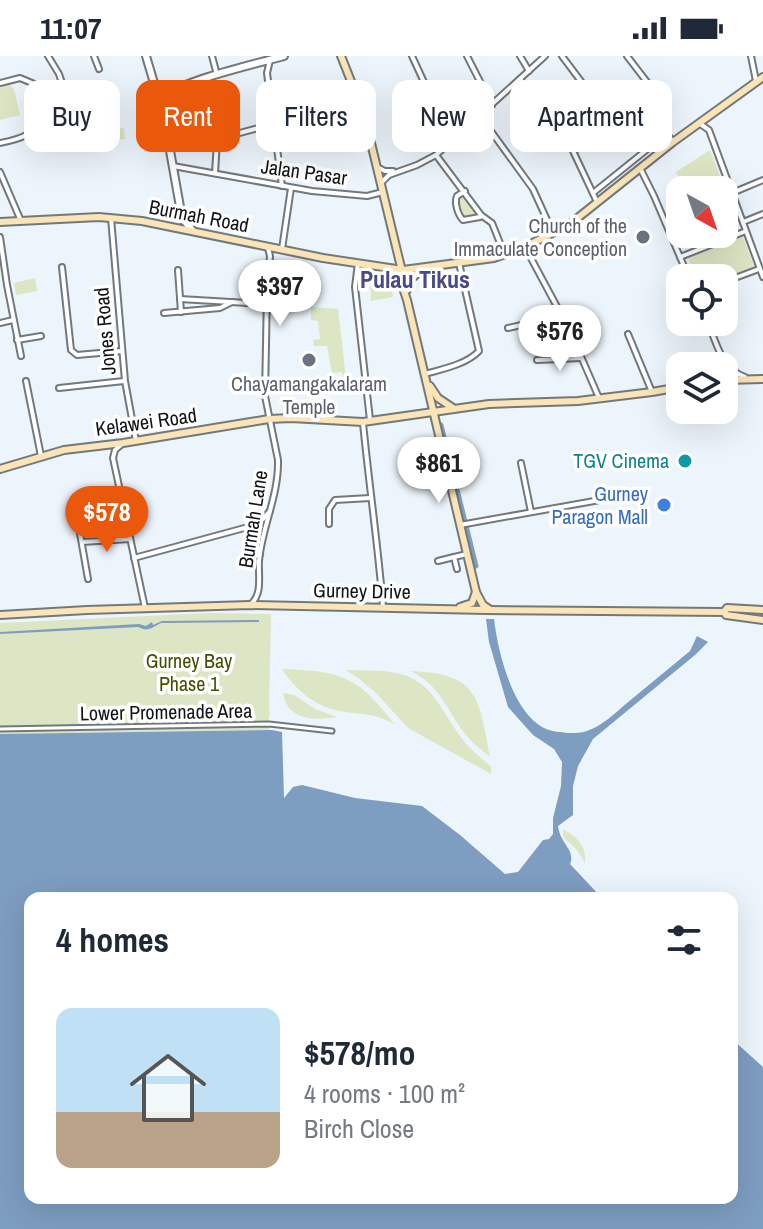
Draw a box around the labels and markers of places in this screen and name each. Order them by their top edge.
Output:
place label: Church of the Immaculate Conception [454,212,627,262]
marker: Church of the Immaculate Conception [634,228,652,246]
pin: $397 [233,260,327,328]
pin: $576 [513,305,607,373]
marker: Chayamangakalaram Temple [300,351,318,369]
place label: Chayamangakalaram Temple [231,370,387,420]
pin: $861 [392,437,486,505]
place label: TGV Cinema [573,447,669,474]
marker: TGV Cinema [676,452,694,470]
place label: Gurney Paragon Mall [551,480,649,530]
pin: $578 [60,486,154,554]
marker: Gurney Paragon Mall [655,496,673,514]

